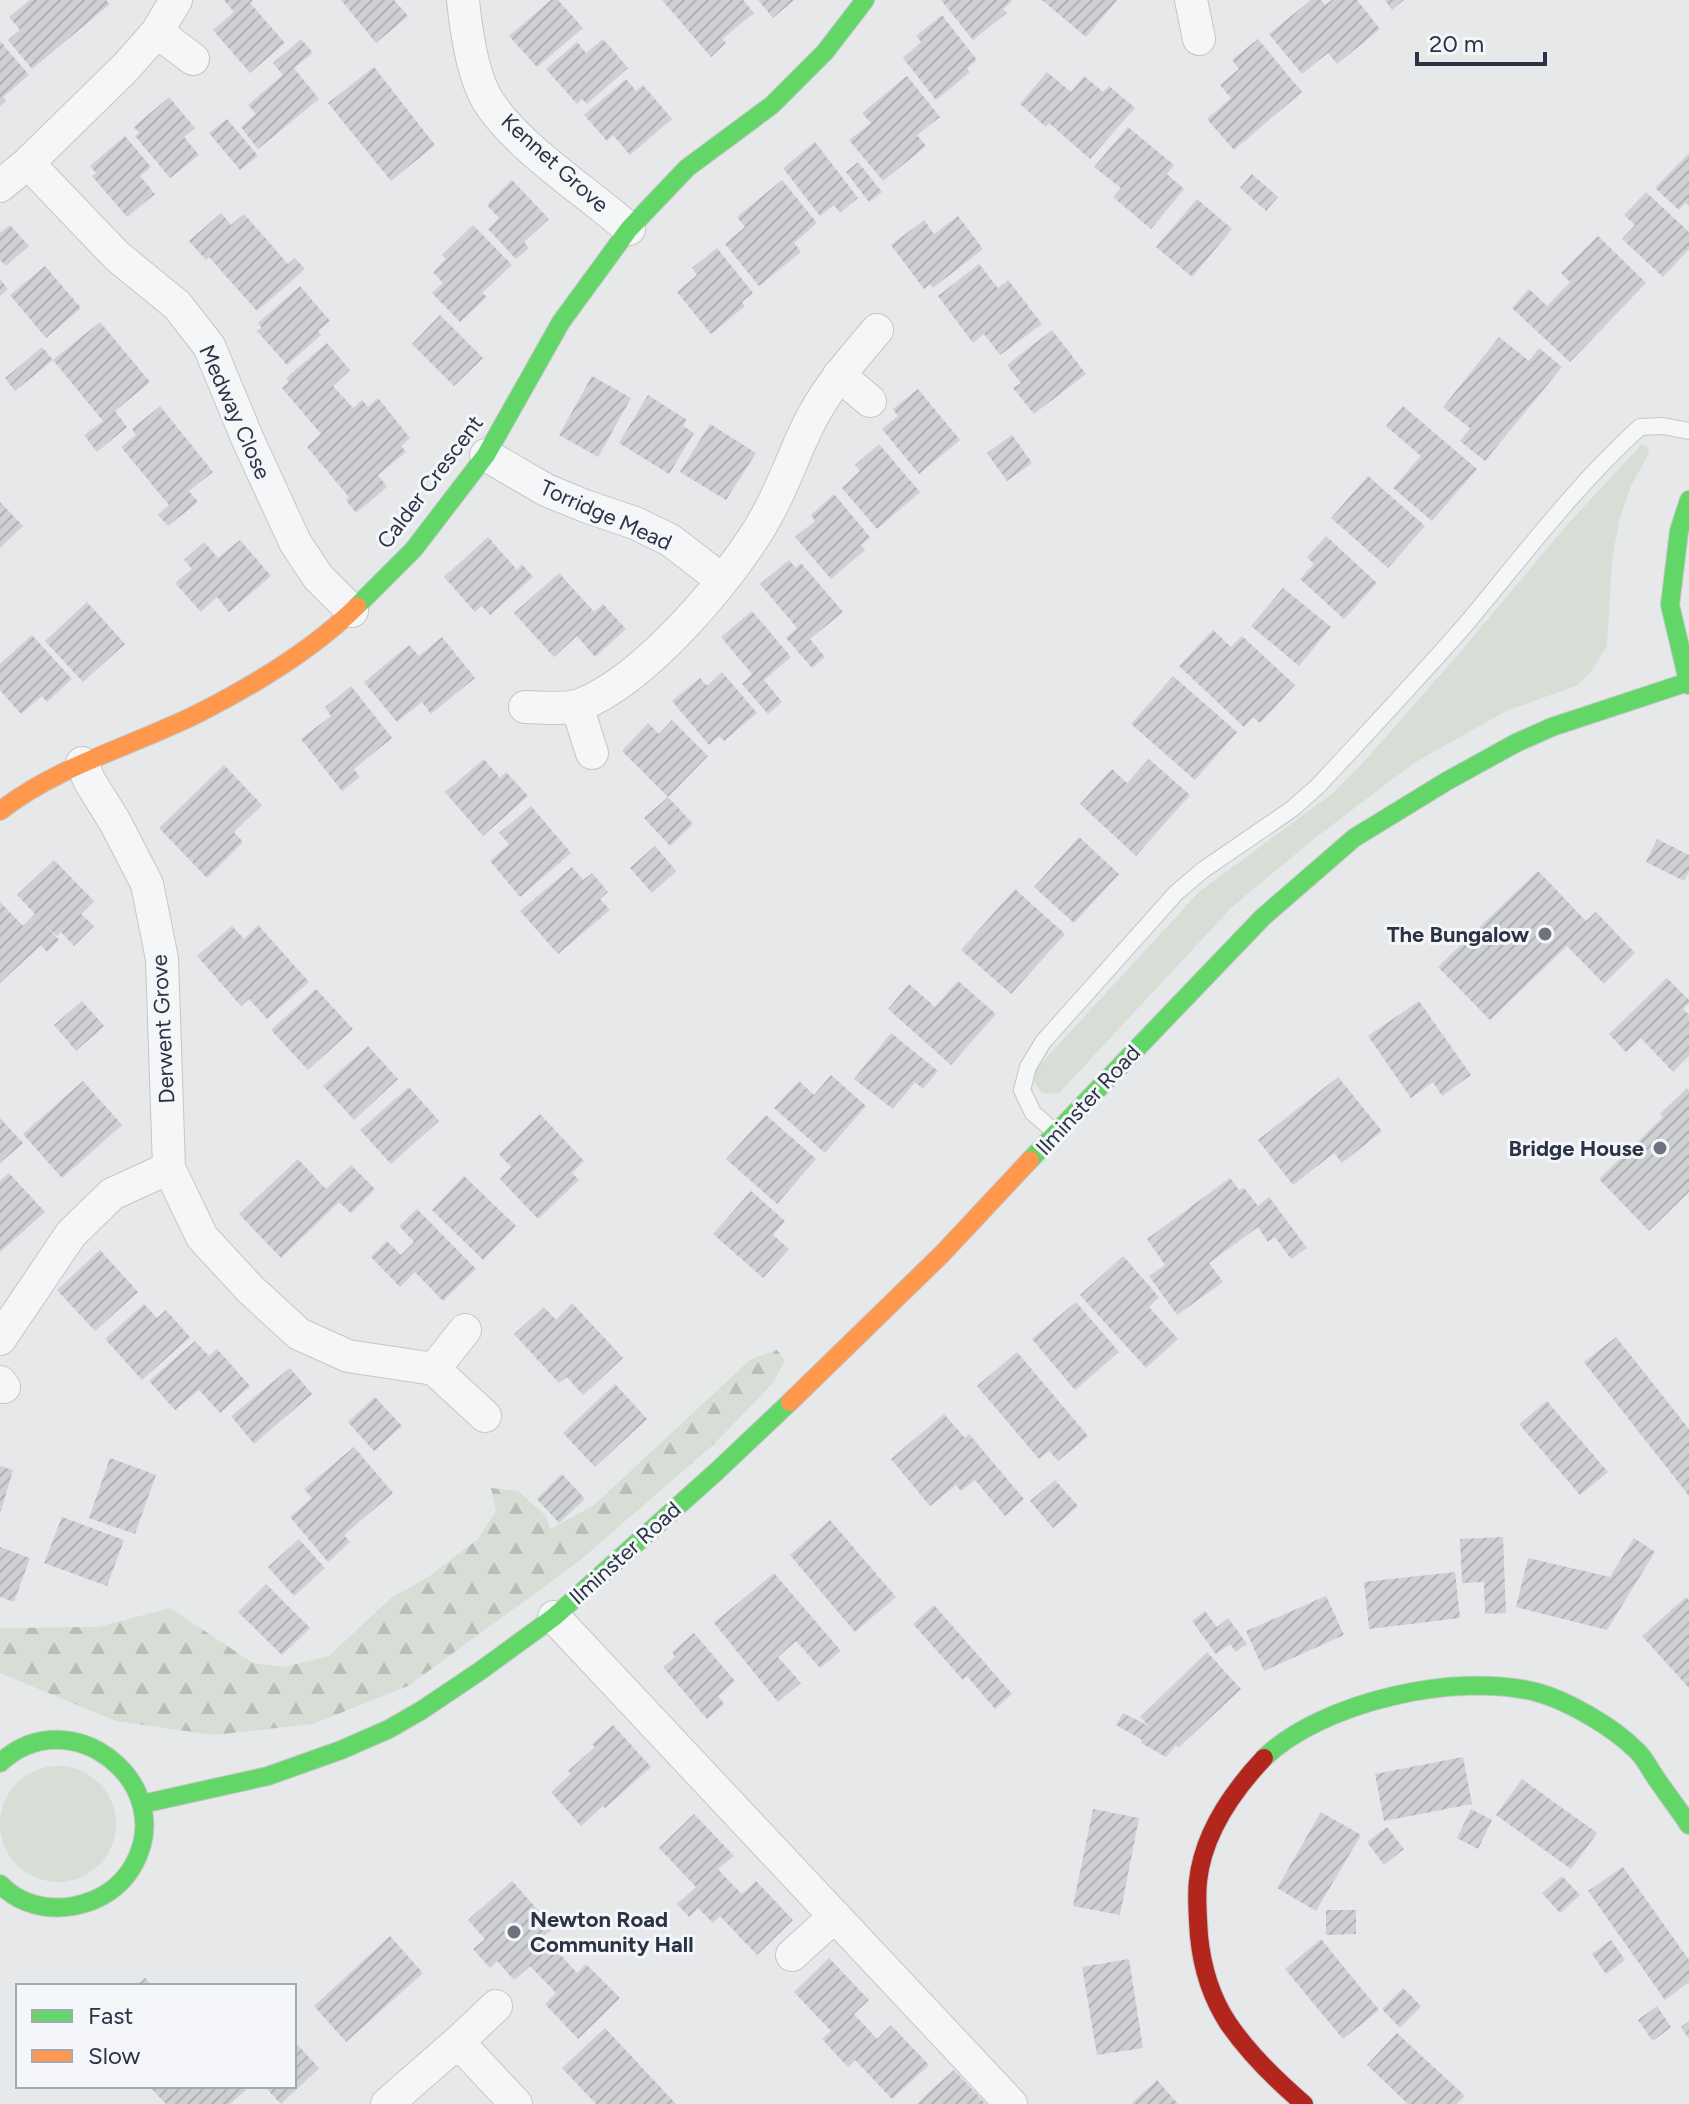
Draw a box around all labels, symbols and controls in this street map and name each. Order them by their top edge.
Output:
scale bar [1417,16,1545,66]
text: 20 m [1429,29,1484,58]
street label: Kennet Grove [496,108,614,218]
street label: Medway Close [193,341,277,483]
street label: Calder Crescent [371,410,489,554]
street label: Torridge Mead [536,474,676,556]
place label: The Bungalow [1387,921,1530,948]
marker: The Bungalow [1536,925,1554,943]
street label: Derwent Grove [146,954,180,1104]
street label: Ilminster Road [1030,1039,1146,1161]
place label: Bridge House [1508,1135,1644,1162]
marker: Bridge House [1651,1139,1669,1157]
street label: Ilminster Road [564,1496,686,1610]
place label: Newton Road Community Hall [530,1906,694,1958]
marker: Newton Road Community Hall [505,1923,523,1941]
legend [16,1984,296,2088]
text: Fast [88,2001,133,2030]
text: Slow [88,2041,141,2070]

